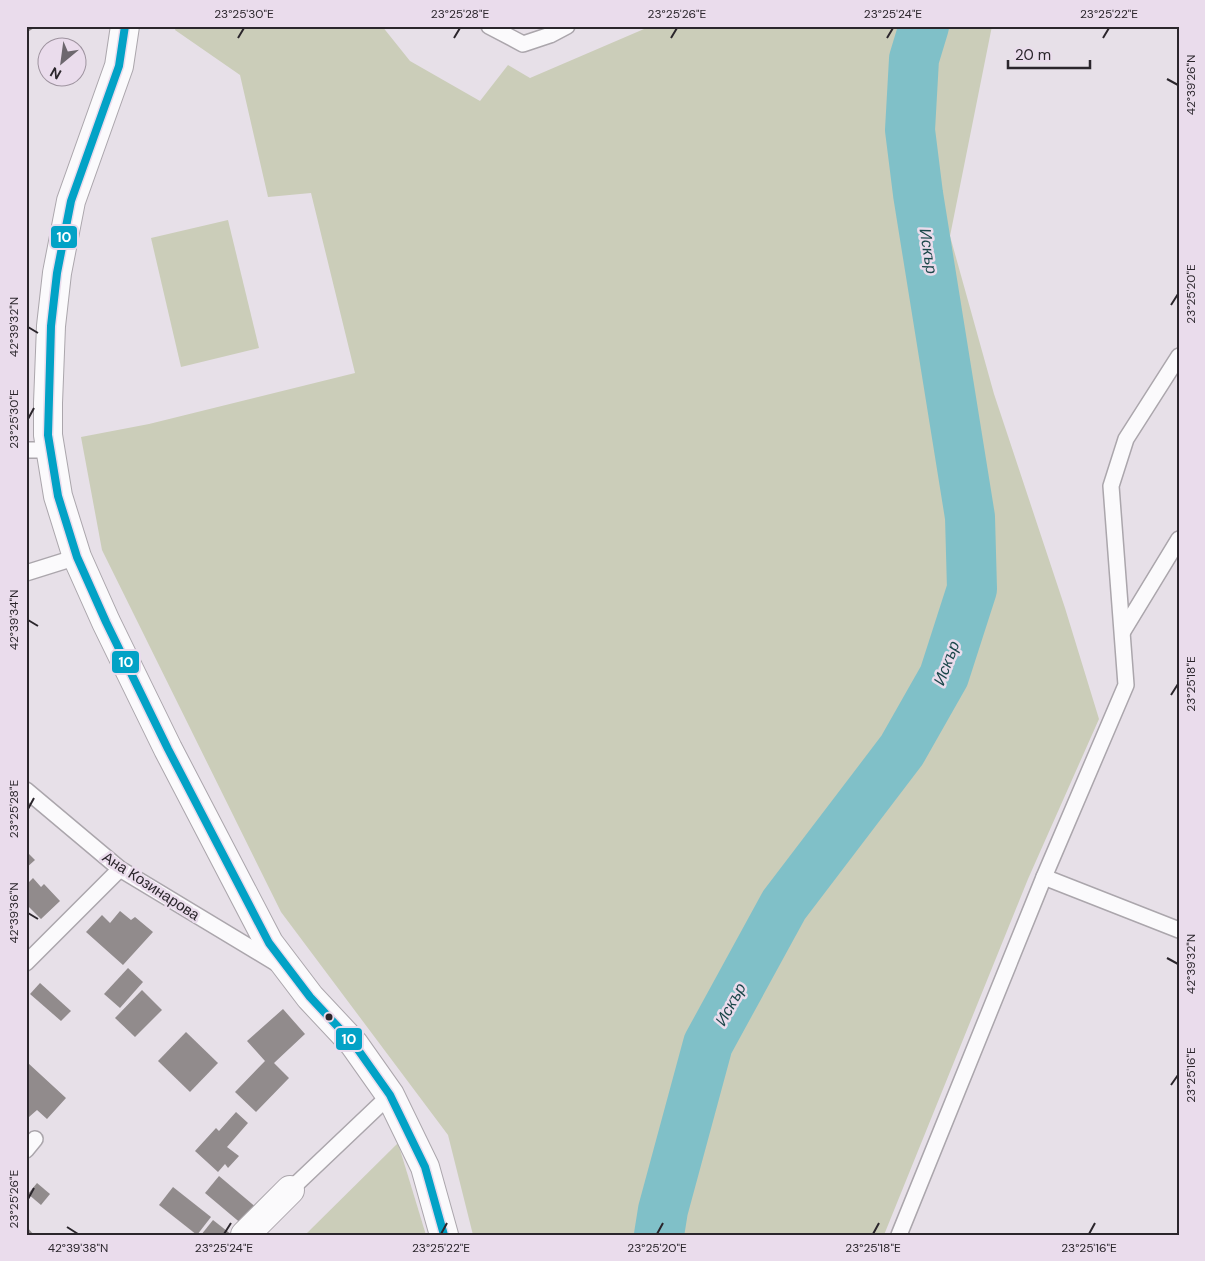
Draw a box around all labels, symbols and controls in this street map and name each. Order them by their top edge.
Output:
text: 23°25'30"E [214,6,274,22]
text: 23°25'28"E [431,6,489,22]
text: 23°25'26"E [648,6,707,22]
text: 23°25'24"E [864,6,922,22]
text: 23°25'22"E [1080,6,1138,22]
north arrow [38,38,88,88]
scale bar [1008,38,1090,70]
text: 20 m [1015,45,1051,65]
text: 42°39'26"N [1183,55,1199,115]
text: N [47,63,65,84]
line badge: 10 [50,225,78,249]
water label: Искър [915,227,942,275]
text: 10 [57,228,72,246]
text: 23°25'20"E [1183,264,1199,324]
text: 42°39'32"N [6,297,22,357]
text: 23°25'30"E [6,389,22,449]
text: 42°39'34"N [6,590,22,650]
water label: Искър [928,638,965,688]
line badge: 10 [111,650,140,674]
text: 10 [119,653,134,671]
text: 23°25'18"E [1183,656,1199,712]
text: 23°25'28"E [6,780,22,838]
street label: Ана Козинарова [98,847,204,925]
text: 42°39'36"N [6,883,22,943]
text: 42°39'32"N [1183,934,1199,994]
water label: Искър [710,979,751,1029]
unlabelled marker [324,1012,334,1022]
line badge: 10 [335,1027,363,1051]
text: 10 [342,1030,357,1048]
text: 23°25'16"E [1183,1047,1199,1103]
text: 23°25'26"E [6,1169,22,1228]
text: 42°39'38"N [48,1240,108,1256]
text: 23°25'24"E [195,1240,253,1256]
text: 23°25'22"E [412,1240,470,1256]
text: 23°25'20"E [627,1240,687,1256]
text: 23°25'18"E [845,1240,901,1256]
text: 23°25'16"E [1061,1240,1117,1256]

